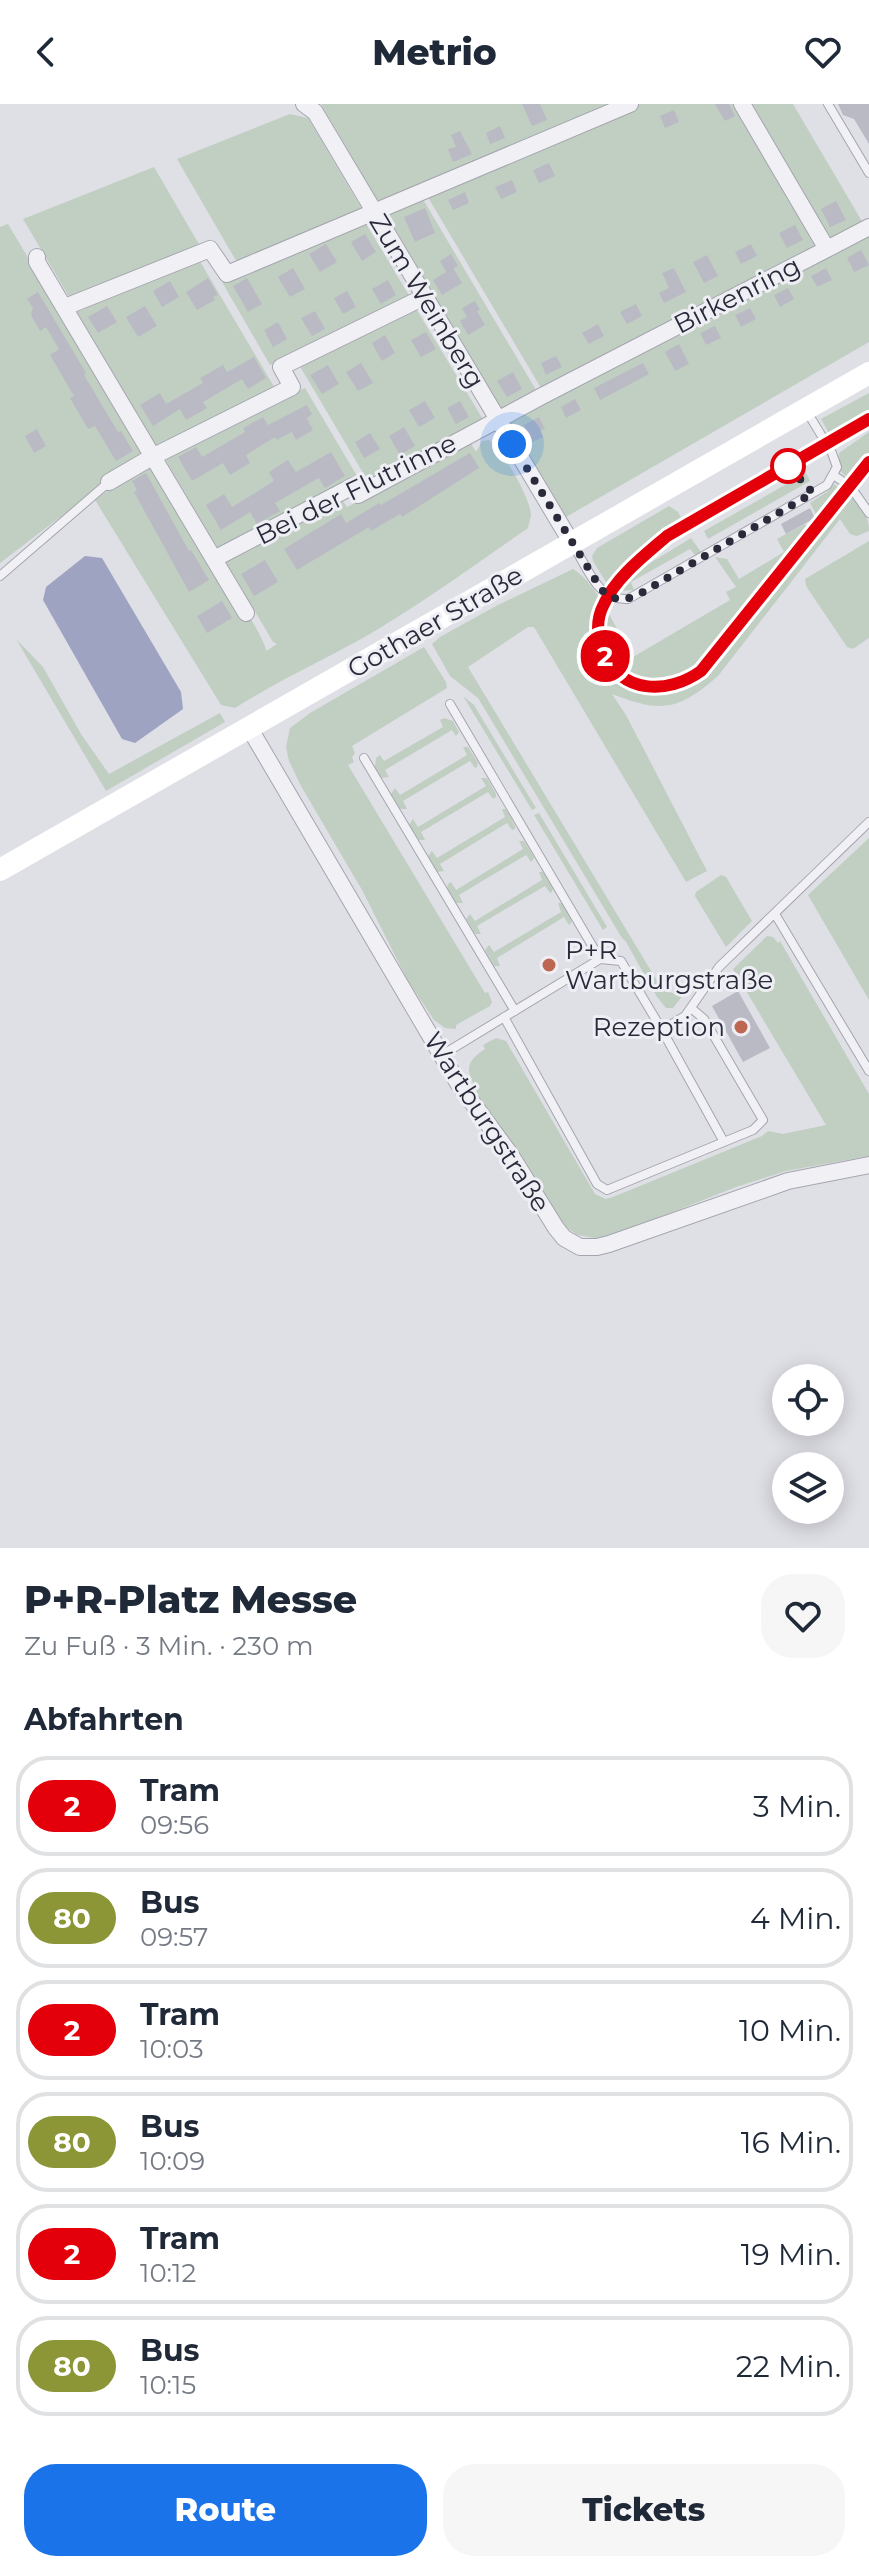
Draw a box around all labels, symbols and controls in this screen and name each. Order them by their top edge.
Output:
icon: back [24,30,68,74]
text: Metrio [372,30,497,74]
icon: heart [801,30,845,74]
street label: Zum Weinberg [362,208,492,394]
street label: Birkenring [668,249,806,341]
your location [492,424,532,464]
street label: Bei der Flutrinne [250,427,462,551]
unlabelled marker [771,449,805,483]
street label: Gothaer Straße [342,559,528,685]
line badge: 2 [579,630,631,682]
text: 2 [597,639,613,673]
place label: P+R Wartburgstraße [565,934,773,996]
marker: P+R Wartburgstraße [540,956,558,974]
place label: Rezeption [593,1011,725,1043]
marker: Rezeption [732,1018,750,1036]
street label: Wartburgstraße [417,1026,557,1218]
map controls [772,1364,844,1524]
button: locate [772,1364,844,1436]
button: layers [772,1452,844,1524]
button: heart [761,1574,845,1658]
text: P+R-Platz Messe [24,1576,357,1623]
text: Zu Fuß · 3 Min. · 230 m [24,1630,314,1662]
text: Abfahrten [24,1701,184,1738]
text: Tram [140,1772,220,1809]
text: 3 Min. [753,1788,841,1825]
text: 2 [64,1789,80,1823]
text: 09:56 [140,1809,209,1841]
text: Bus [140,1884,200,1921]
text: 4 Min. [750,1900,841,1937]
text: 80 [53,1901,91,1935]
text: 09:57 [140,1921,208,1953]
text: Tram [140,1996,220,2033]
text: 10 Min. [739,2012,841,2049]
text: 2 [64,2013,80,2047]
text: 10:03 [140,2033,204,2065]
text: Bus [140,2108,200,2145]
text: 16 Min. [741,2124,841,2161]
text: 80 [53,2125,91,2159]
text: 10:09 [140,2145,205,2177]
text: Tram [140,2220,220,2257]
text: 19 Min. [741,2236,841,2273]
text: 2 [64,2237,80,2271]
text: 10:12 [140,2257,196,2289]
text: Bus [140,2332,200,2369]
text: 22 Min. [736,2348,841,2385]
text: 80 [53,2349,91,2383]
text: 10:15 [140,2369,196,2401]
button: Route [24,2464,427,2556]
button: Tickets [443,2464,845,2556]

